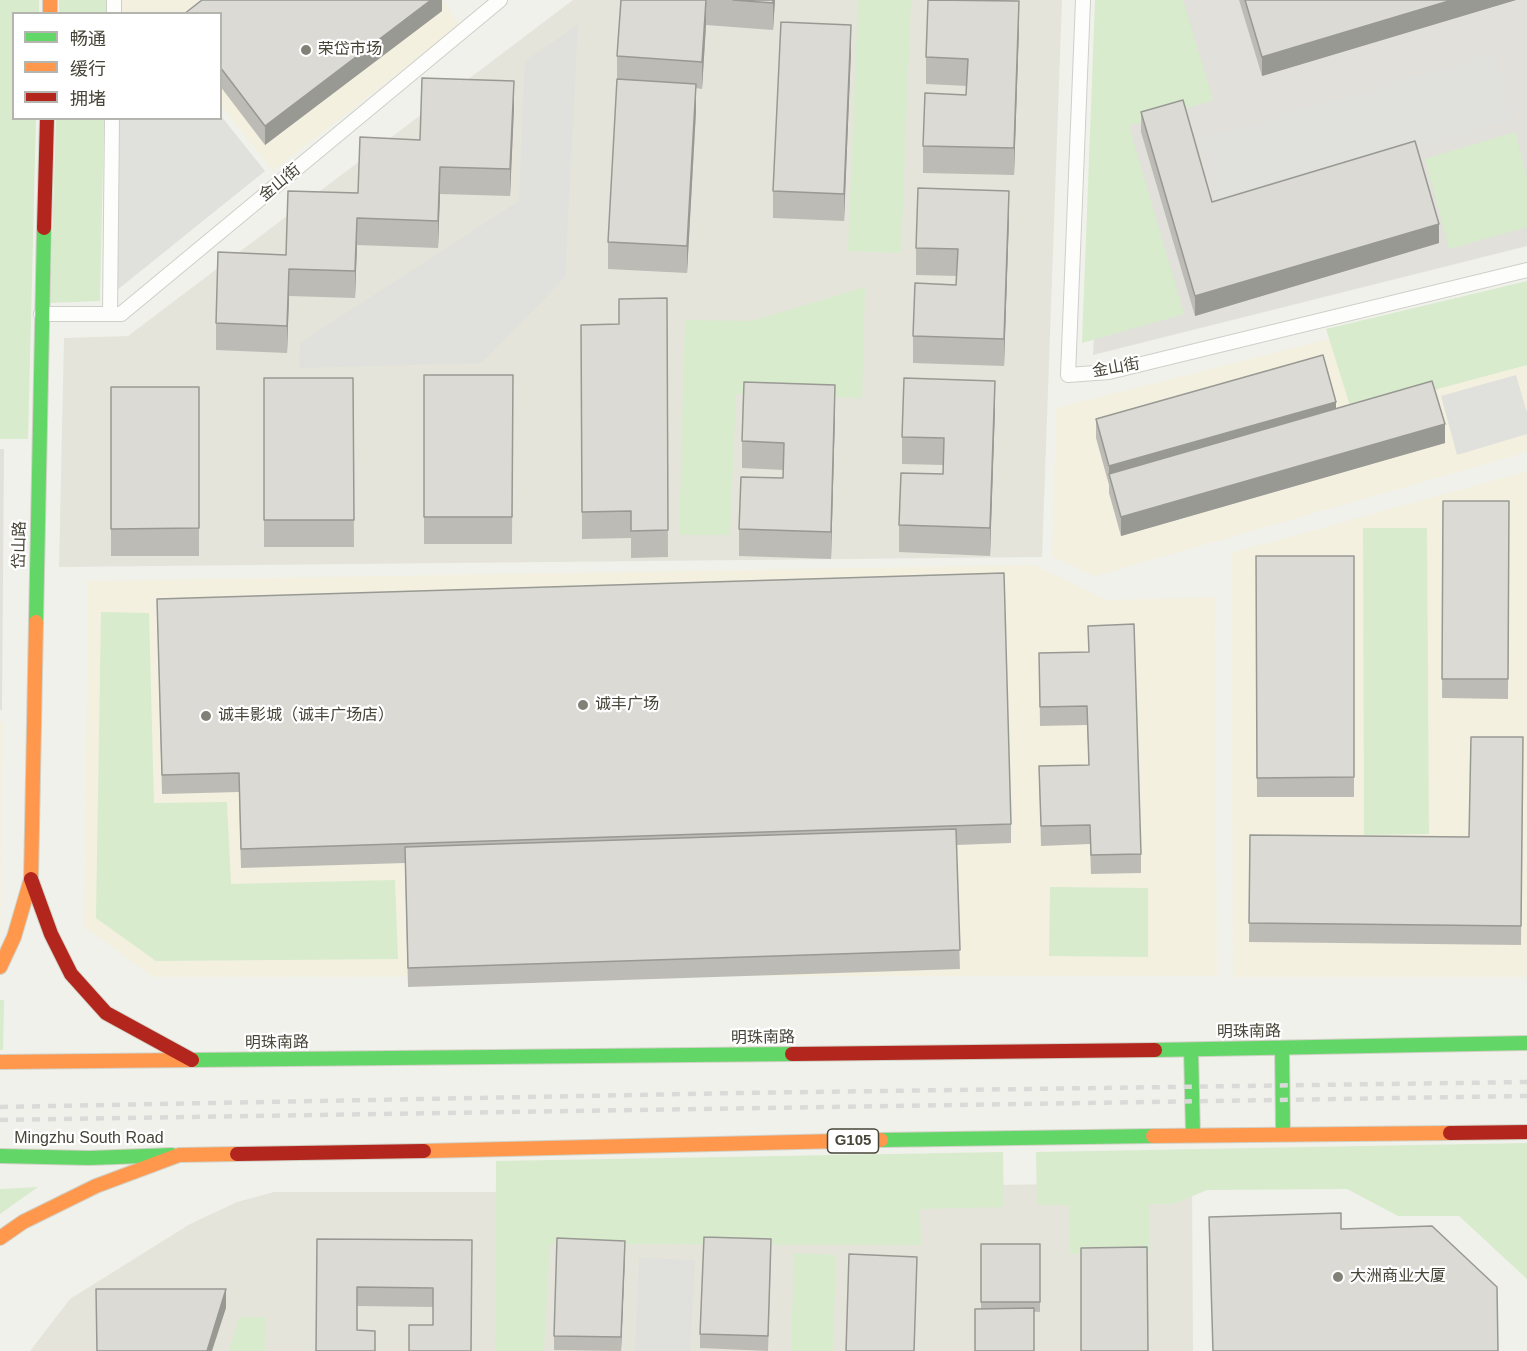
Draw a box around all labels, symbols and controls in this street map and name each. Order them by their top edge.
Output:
legend [12,12,222,120]
text: 畅通 [70,29,106,49]
place label: 荣岱市场 [318,40,382,60]
marker: 荣岱市场 [299,43,313,57]
text: 缓行 [70,59,106,79]
text: 拥堵 [70,89,106,109]
street label: 金山街 [255,160,305,206]
street label: 金山街 [1091,354,1141,382]
street label: 岱山路 [10,521,30,569]
place label: 诚丰广场 [595,695,659,715]
marker: 诚丰广场 [576,698,590,712]
place label: 诚丰影城（诚丰广场店） [218,706,394,726]
marker: 诚丰影城（诚丰广场店） [199,709,213,723]
street label: 明珠南路 [1217,1022,1281,1042]
street label: 明珠南路 [731,1028,795,1048]
street label: 明珠南路 [245,1033,309,1053]
street label: Mingzhu South Road [14,1129,164,1149]
road number: G105 [828,1129,878,1153]
place label: 大洲商业大厦 [1350,1267,1446,1287]
marker: 大洲商业大厦 [1331,1270,1345,1284]

